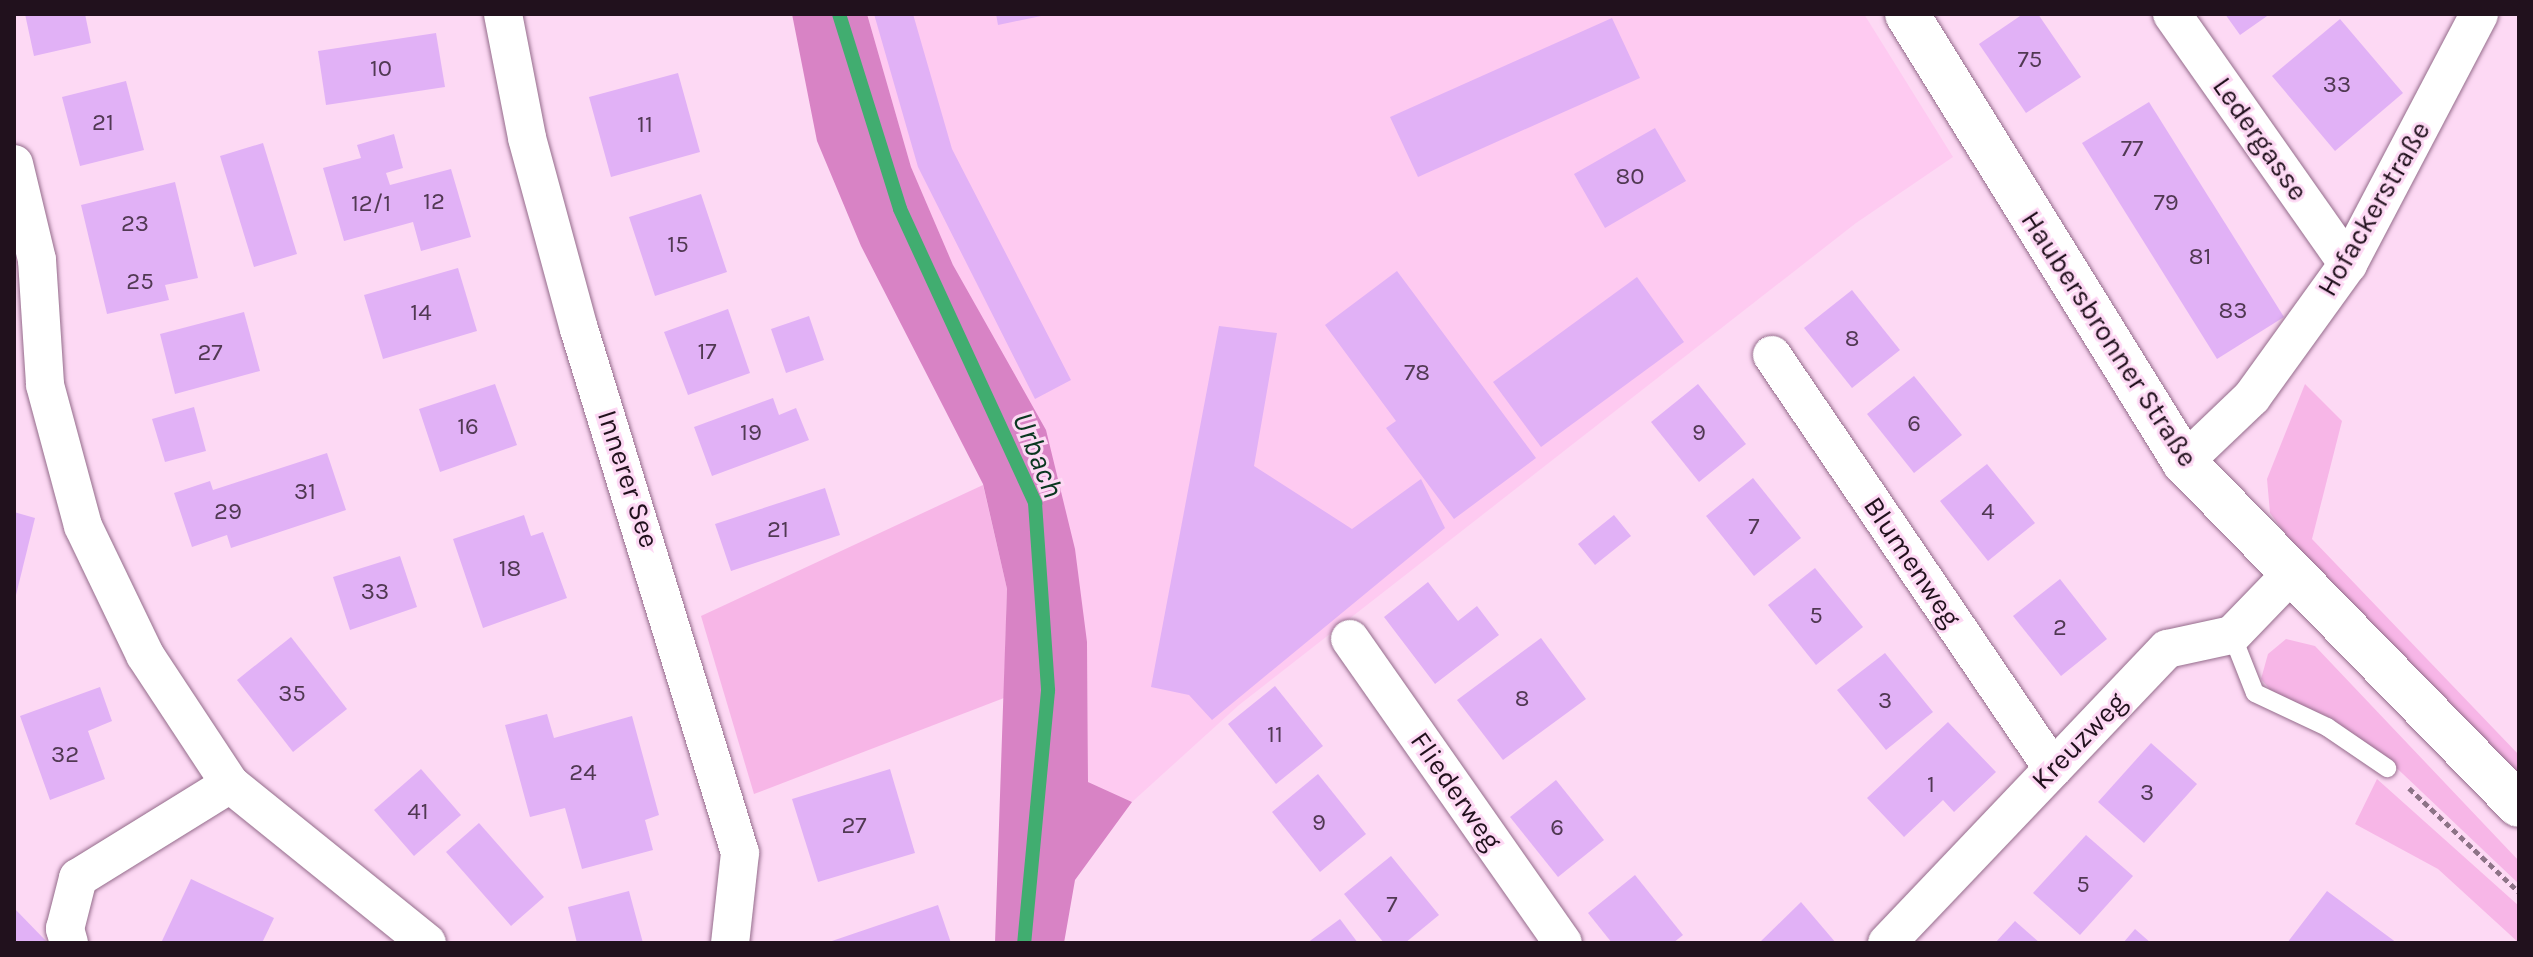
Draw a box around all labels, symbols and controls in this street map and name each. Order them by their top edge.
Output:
house number: 75 [2018,46,2042,74]
house number: 10 [370,55,392,83]
street label: Ledergasse [2205,71,2315,207]
house number: 33 [2323,71,2351,99]
house number: 21 [92,109,114,137]
house number: 11 [637,111,653,139]
street label: Hofackerstraße [2310,116,2438,302]
house number: 77 [2121,135,2143,163]
house number: 80 [1616,163,1644,191]
house number: 12 [423,188,445,216]
house number: 79 [2153,189,2179,217]
house number: 12/1 [351,190,391,218]
street label: Haubersbronner Straße [2014,205,2204,473]
house number: 23 [121,210,149,238]
house number: 15 [667,231,689,259]
house number: 81 [2189,243,2211,271]
house number: 25 [126,268,154,296]
house number: 83 [2219,297,2247,325]
house number: 14 [410,299,432,327]
house number: 8 [1845,325,1859,353]
house number: 17 [697,338,717,366]
house number: 27 [197,339,223,367]
house number: 78 [1404,359,1430,387]
street label: Innerer See [590,406,666,552]
water label: Urbach [1005,407,1071,503]
house number: 6 [1907,410,1921,438]
house number: 16 [457,413,479,441]
house number: 19 [740,419,762,447]
house number: 9 [1692,419,1706,447]
house number: 31 [294,478,316,506]
street label: Blumenweg [1856,490,1968,634]
house number: 29 [214,498,242,526]
house number: 4 [1981,498,1995,526]
house number: 7 [1748,513,1760,541]
house number: 21 [767,516,789,544]
house number: 18 [499,555,521,583]
house number: 33 [361,578,389,606]
house number: 5 [1809,602,1823,630]
house number: 2 [2053,614,2067,642]
house number: 35 [278,680,306,708]
house number: 8 [1515,685,1529,713]
street label: Kreuzweg [2024,685,2134,797]
house number: 3 [1878,687,1892,715]
house number: 11 [1267,721,1283,749]
street label: Fliederweg [1403,725,1509,857]
house number: 32 [51,741,79,769]
house number: 24 [569,759,597,787]
house number: 1 [1927,771,1935,799]
house number: 3 [2140,779,2154,807]
house number: 41 [407,798,429,826]
house number: 9 [1312,809,1326,837]
house number: 27 [841,812,867,840]
house number: 6 [1550,814,1564,842]
house number: 5 [2076,871,2090,899]
house number: 7 [1386,891,1398,919]

